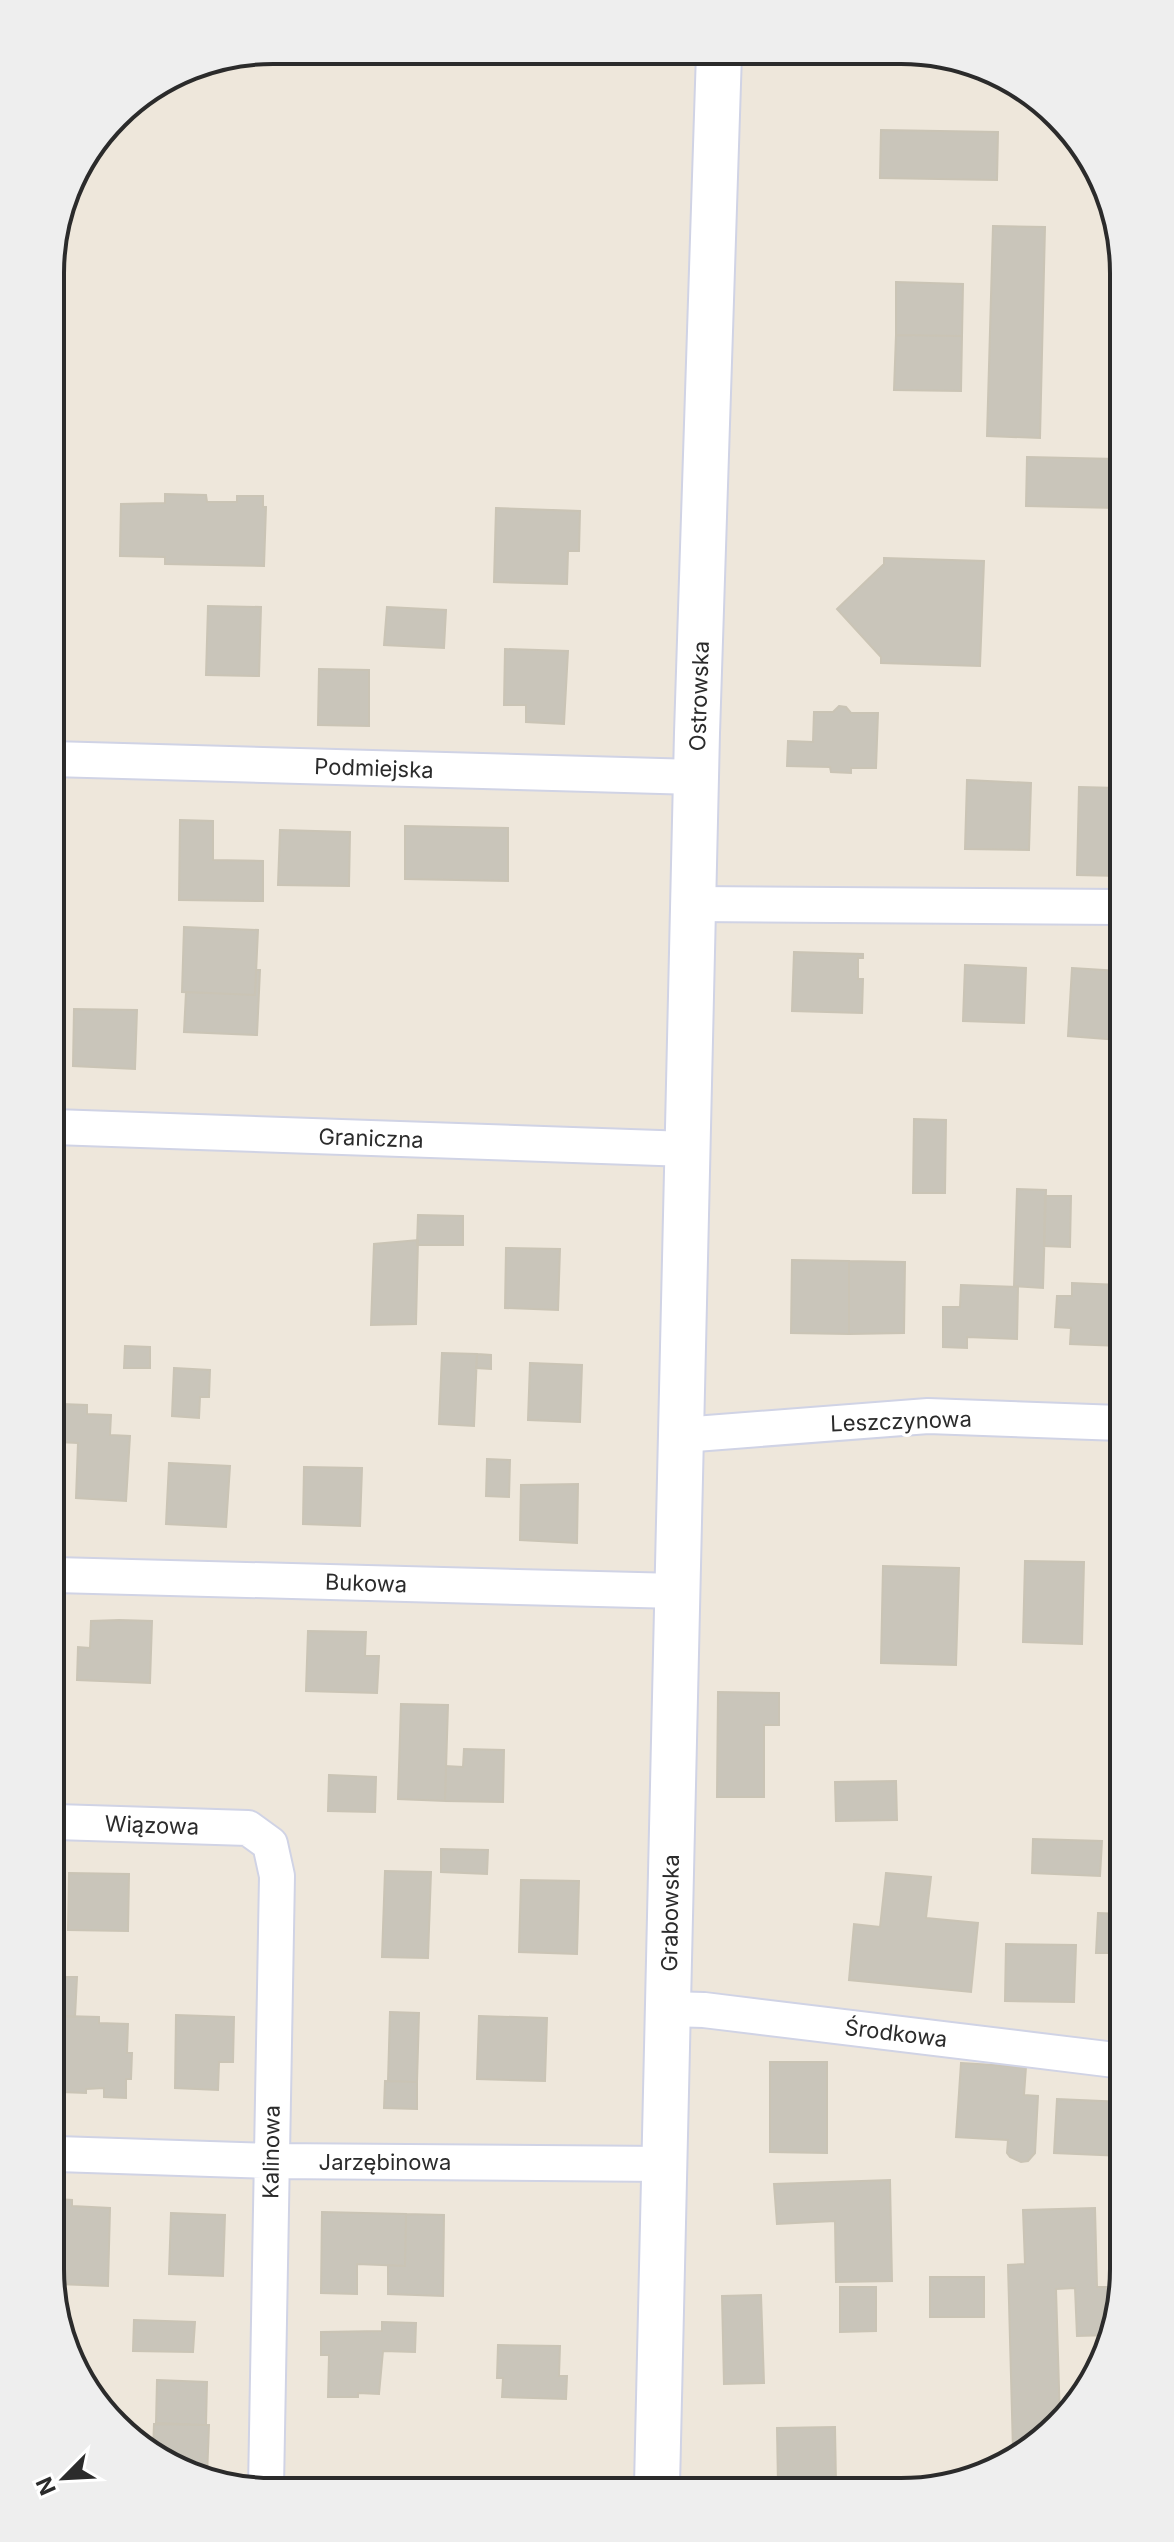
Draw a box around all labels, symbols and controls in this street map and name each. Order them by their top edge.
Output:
street label: Ostrowska [684,640,714,752]
street label: Podmiejska [314,753,434,783]
street label: Graniczna [318,1123,424,1153]
street label: Leszczynowa [830,1406,972,1436]
street label: Bukowa [325,1569,407,1597]
street label: Wiązowa [104,1810,200,1840]
street label: Grabowska [656,1854,684,1972]
street label: Środkowa [843,2014,949,2052]
street label: Kalinowa [257,2105,285,2199]
street label: Jarzębinowa [319,2149,451,2175]
north arrow [24,2438,104,2518]
text: N [30,2473,61,2499]

